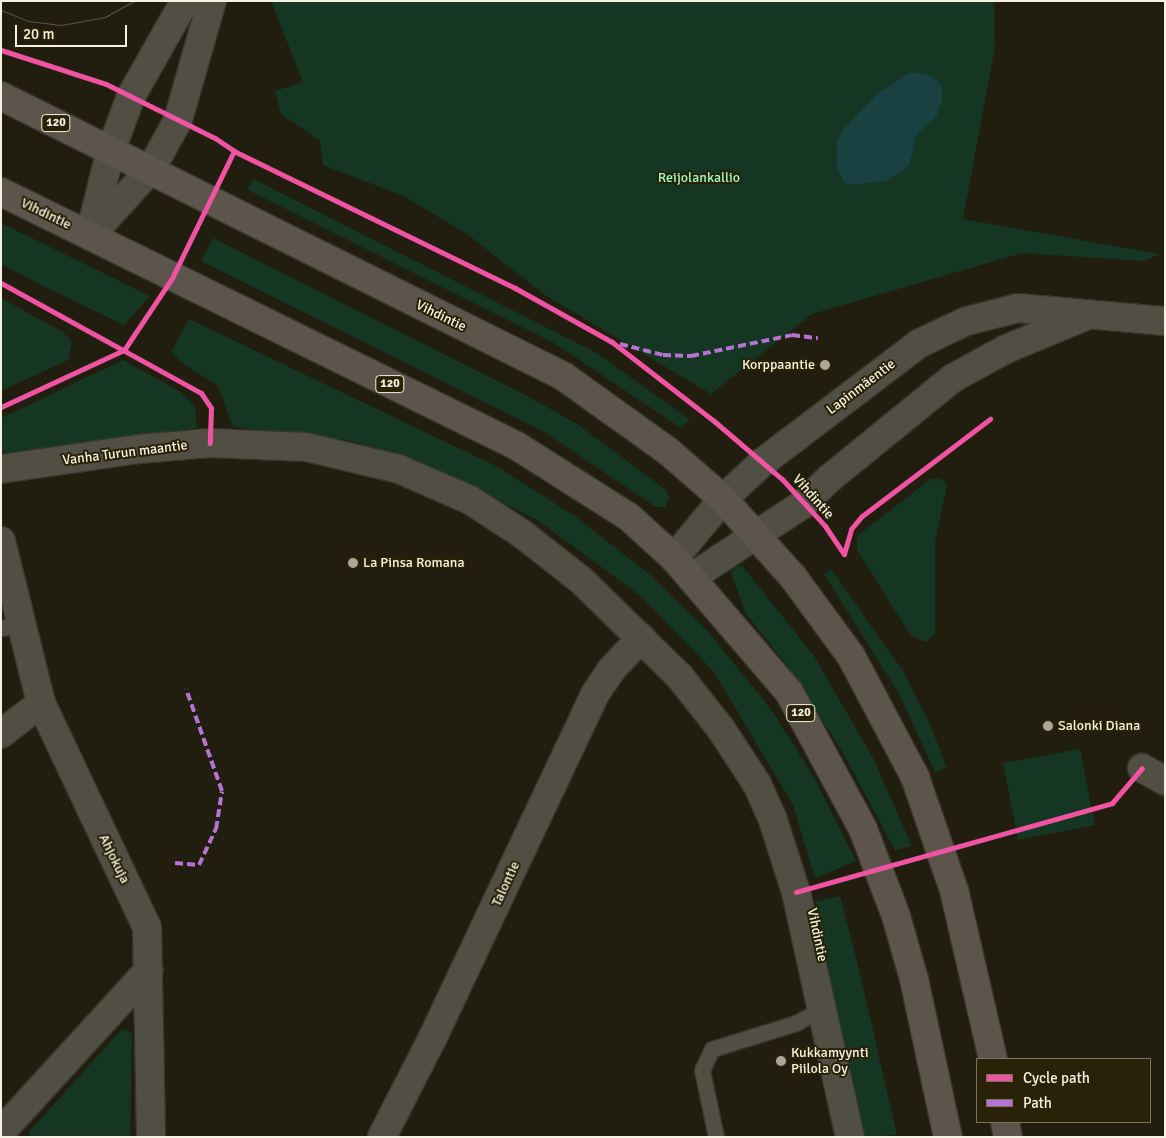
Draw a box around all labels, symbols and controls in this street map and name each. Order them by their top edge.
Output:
scale bar [18,15,130,47]
text: 20 m [23,25,54,43]
road number: 120 [41,114,71,132]
park label: Reijolankallio [658,170,740,186]
street label: Vihdintie [18,195,74,233]
street label: Vihdintie [413,297,469,335]
street label: Lapinmäentie [823,356,899,418]
place label: Korppaantie [742,357,815,373]
marker: Korppaantie [819,359,831,371]
road number: 120 [375,374,405,394]
street label: Vanha Turun maantie [62,437,188,469]
street label: Vihdintie [789,471,837,523]
place label: La Pinsa Romana [363,555,465,571]
marker: La Pinsa Romana [347,557,359,569]
road number: 120 [786,704,816,722]
place label: Salonki Diana [1058,718,1140,734]
marker: Salonki Diana [1042,720,1054,732]
street label: Ahjokuja [95,832,133,886]
street label: Talontie [488,859,524,909]
street label: Vihdintie [803,907,831,963]
place label: Kukkamyynti Piilola Oy [791,1045,868,1078]
marker: Kukkamyynti Piilola Oy [775,1055,787,1067]
legend [976,1058,1151,1123]
text: Cycle path [1023,1069,1090,1087]
text: Path [1023,1094,1052,1112]

